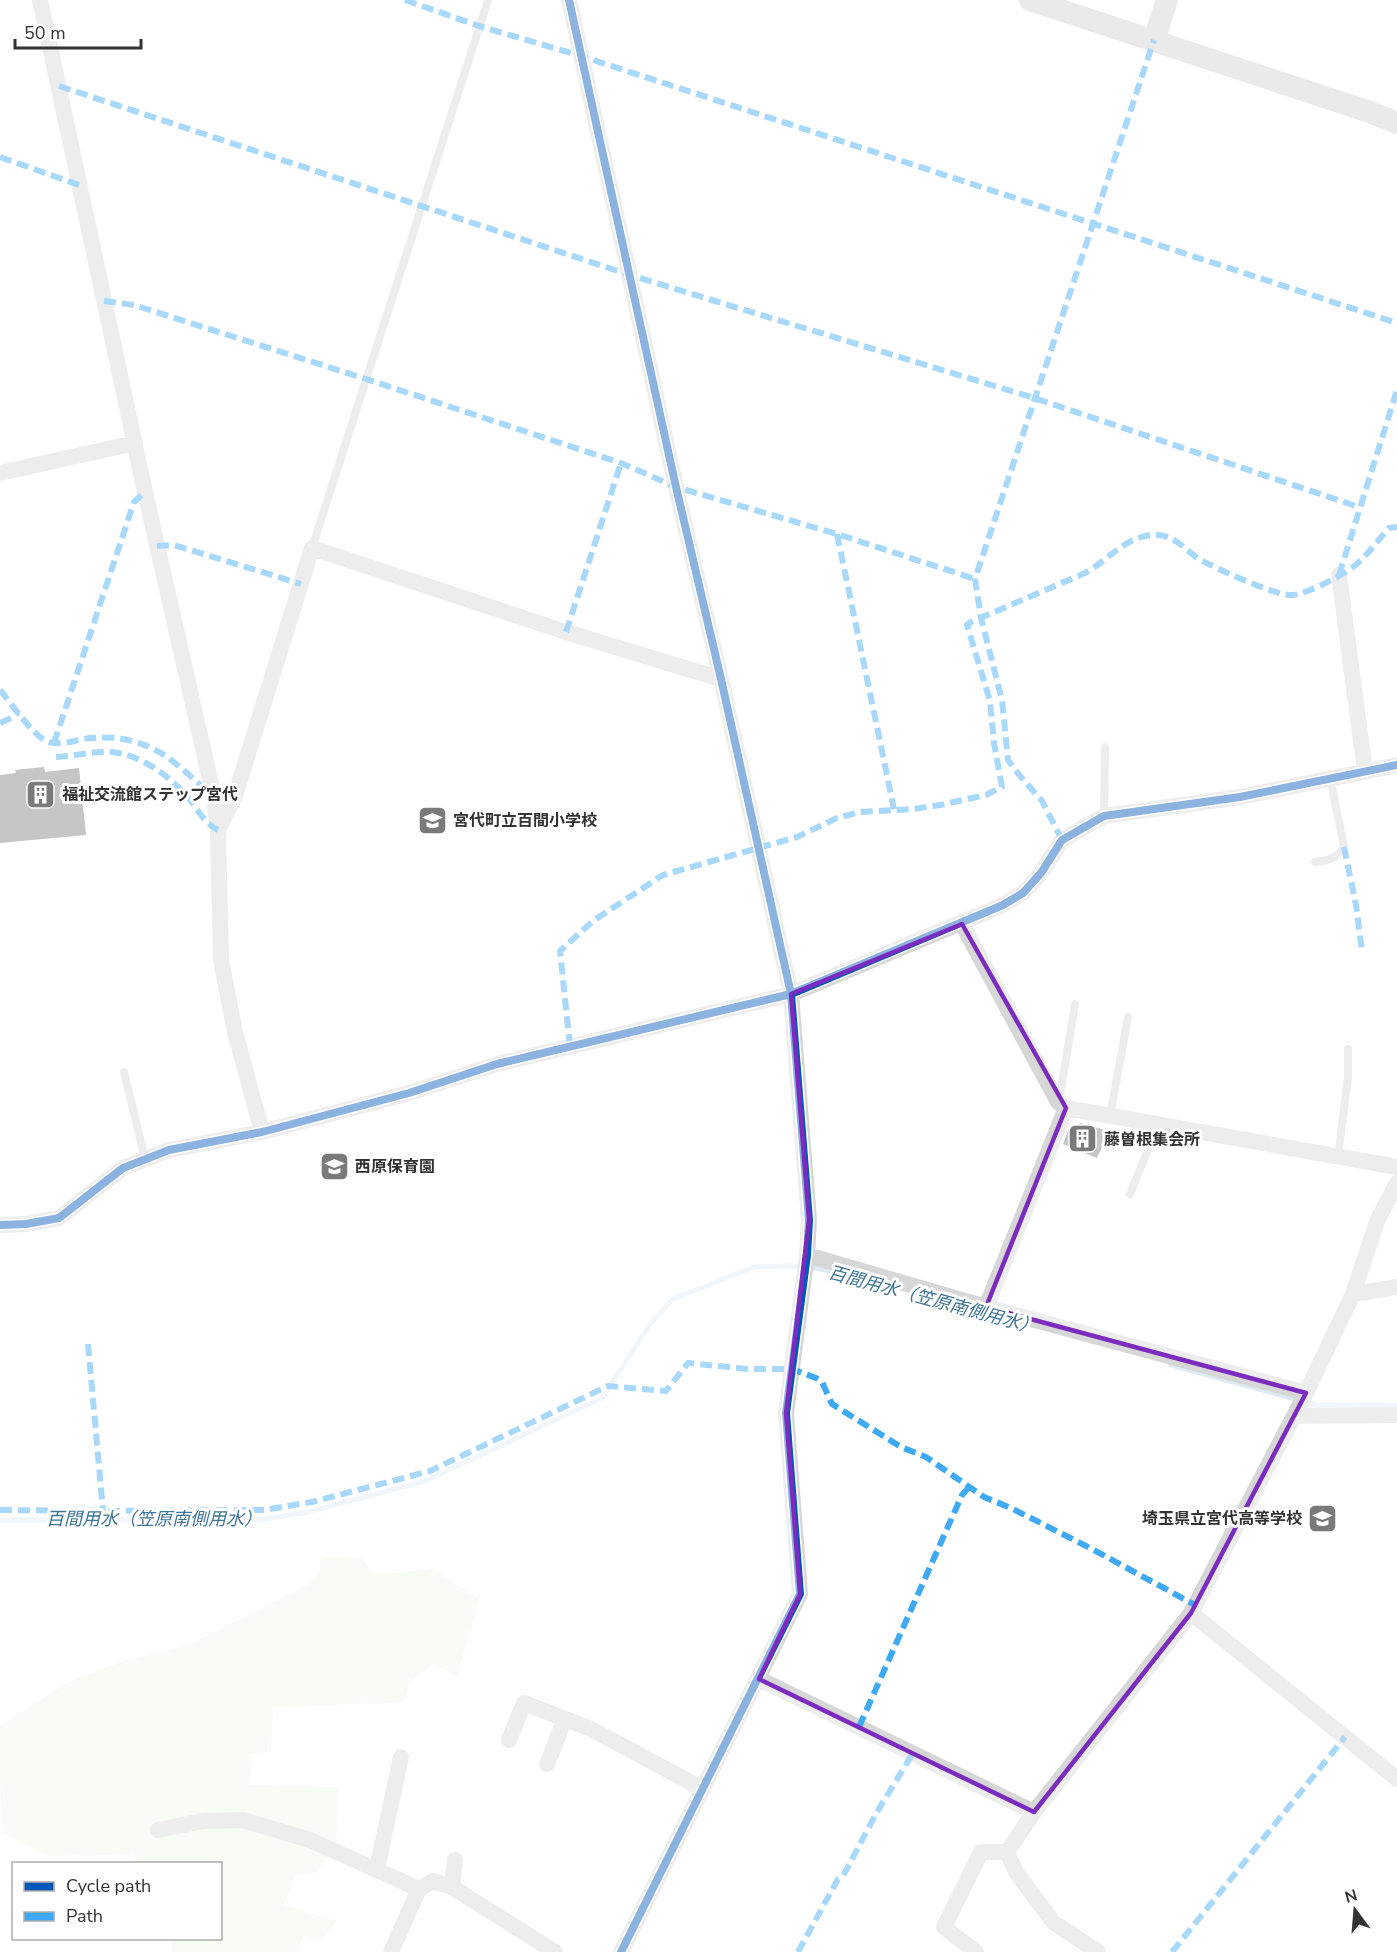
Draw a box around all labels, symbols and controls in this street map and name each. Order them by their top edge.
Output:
scale bar [15,12,141,50]
text: 50 m [24,21,66,45]
building icon: 福祉交流館ステップ宮代 [25,778,57,810]
place label: 福祉交流館ステップ宮代 [62,784,238,806]
school or university icon: 宮代町立百間小学校 [416,804,448,836]
place label: 宮代町立百間小学校 [453,810,597,832]
building icon: 藤曽根集会所 [1067,1123,1099,1155]
place label: 藤曽根集会所 [1104,1129,1200,1151]
school or university icon: 西原保育園 [318,1150,350,1182]
place label: 西原保育園 [355,1156,435,1178]
water label: 百間用水（笠原南側用水） [826,1260,1040,1340]
school or university icon: 埼玉県立宮代高等学校 [1307,1502,1339,1534]
water label: 百間用水（笠原南側用水） [46,1507,262,1531]
place label: 埼玉県立宮代高等学校 [1142,1508,1302,1530]
legend [12,1862,222,1940]
text: Cycle path [66,1874,151,1898]
north arrow [1325,1880,1385,1940]
text: N [1342,1884,1360,1909]
text: Path [66,1904,103,1928]

